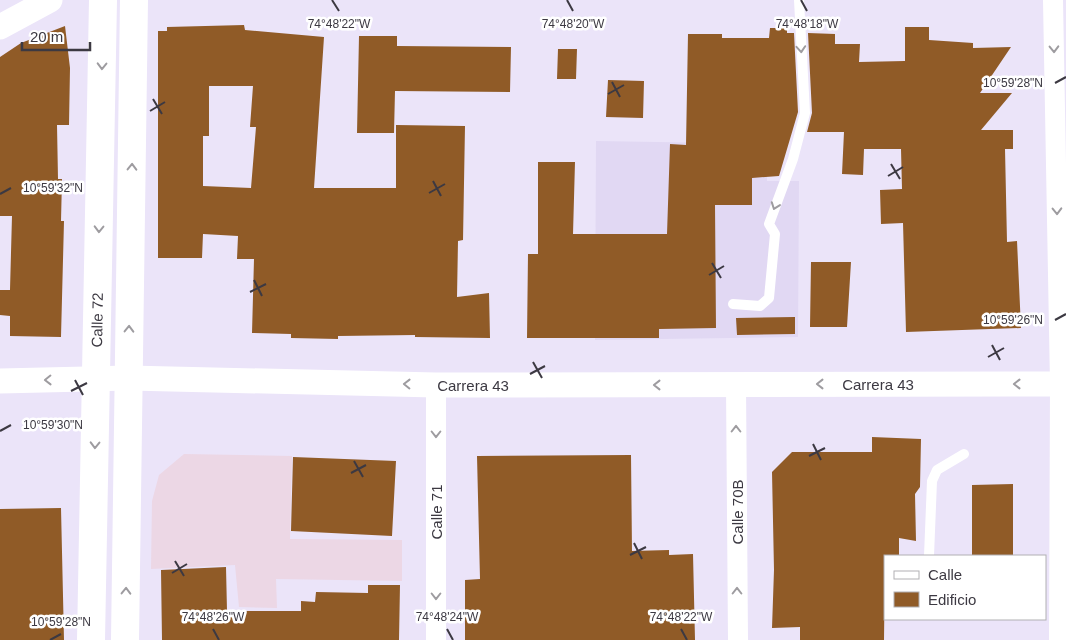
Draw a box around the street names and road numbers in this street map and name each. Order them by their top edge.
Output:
street label: Calle 72 [88,292,106,348]
street label: Carrera 43 [842,376,914,393]
street label: Carrera 43 [437,377,509,394]
street label: Calle 70B [729,479,746,545]
street label: Calle 71 [428,484,445,540]

